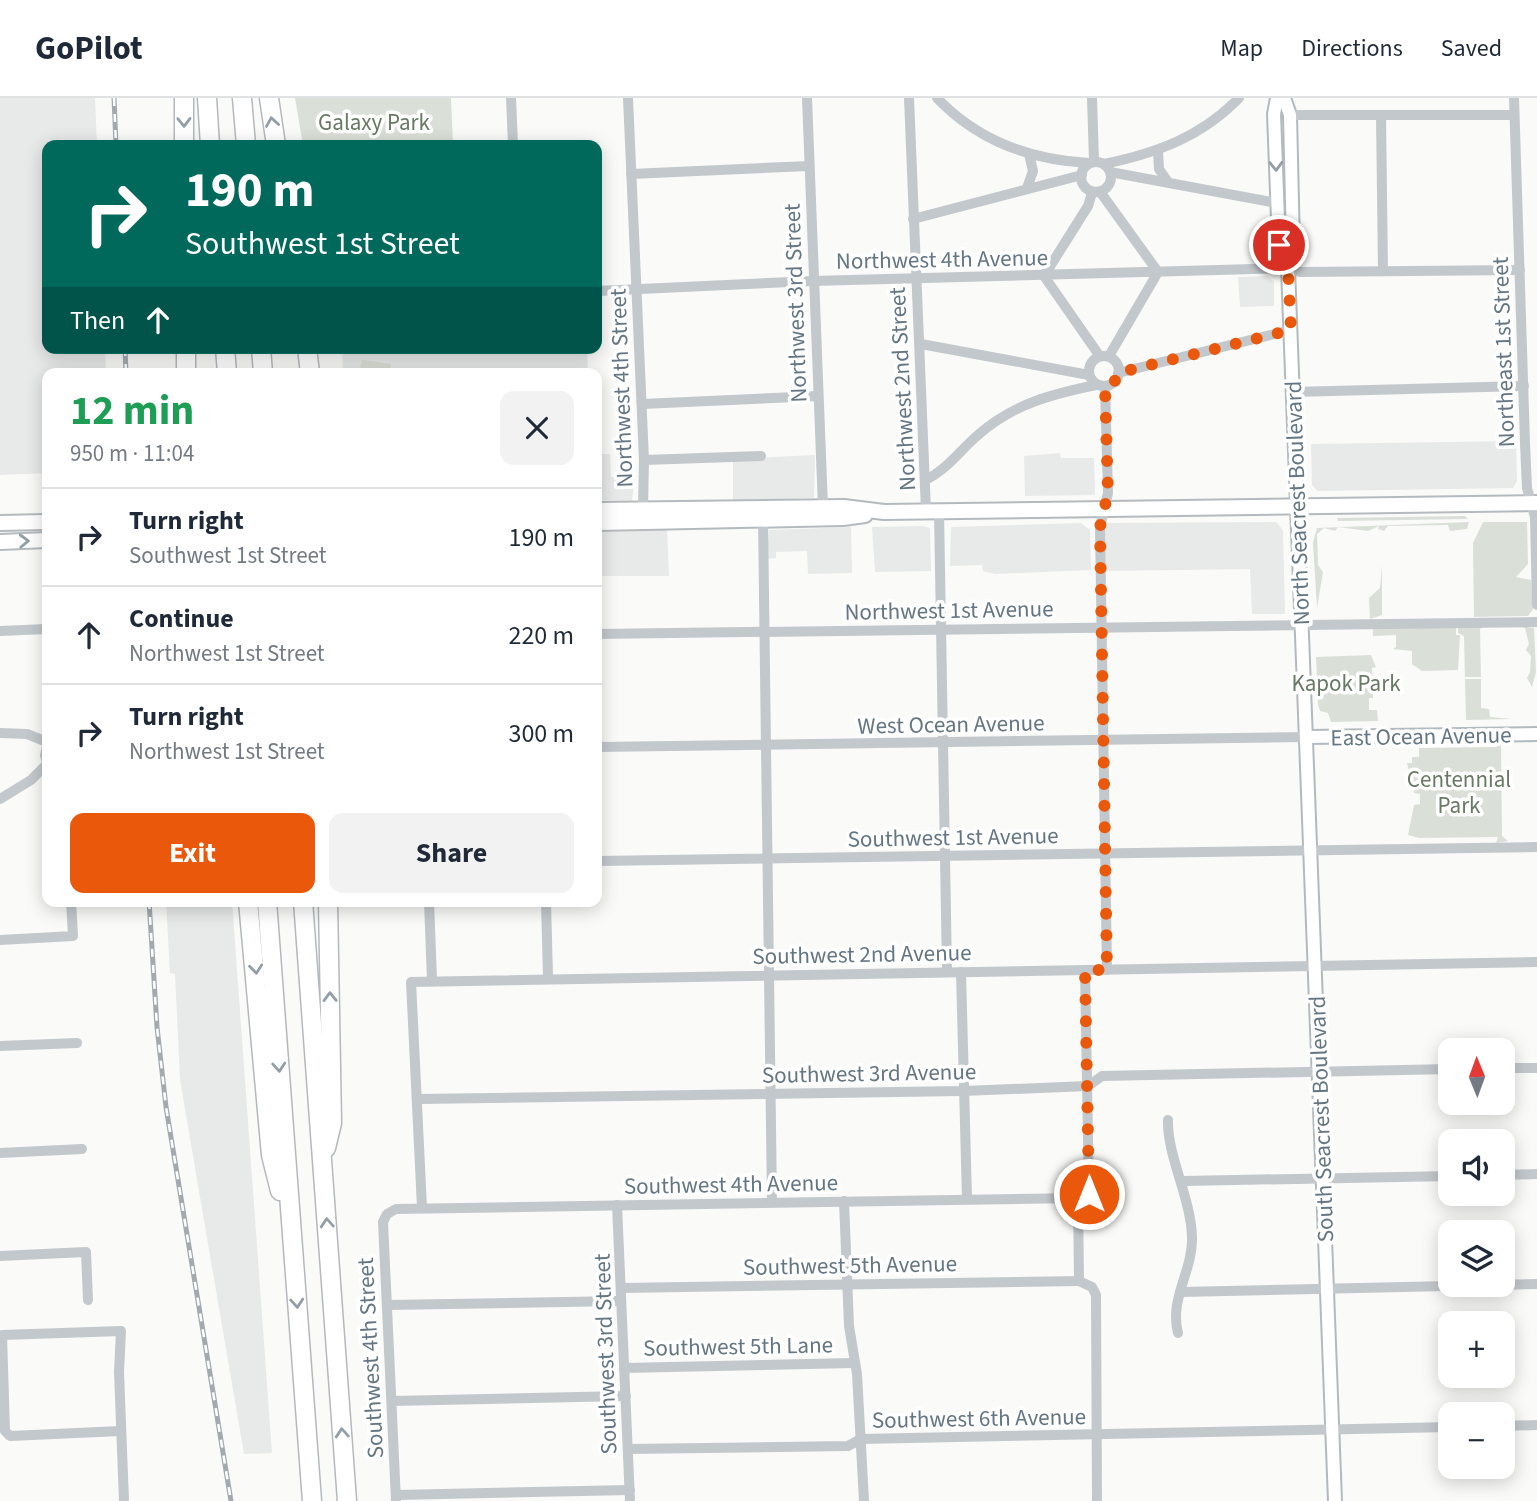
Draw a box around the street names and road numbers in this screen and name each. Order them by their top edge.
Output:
street label: Northwest 3rd Street [776,203,815,403]
street label: Northwest 4th Avenue [836,241,1048,278]
street label: Northeast 1st Street [1484,256,1523,448]
street label: Northwest 2nd Street [881,286,924,492]
street label: Northwest 4th Street [602,288,641,488]
street label: North Seacrest Boulevard [1277,380,1318,626]
street label: Northwest 1st Avenue [844,592,1054,629]
street label: West Ocean Avenue [857,706,1045,743]
street label: East Ocean Avenue [1330,718,1512,755]
street label: Southwest 1st Avenue [847,819,1059,856]
street label: Southwest 2nd Avenue [752,936,972,973]
street label: South Seacrest Boulevard [1301,995,1342,1243]
street label: Southwest 3rd Avenue [762,1055,976,1092]
street label: Southwest 4th Avenue [624,1166,838,1203]
street label: Southwest 5th Avenue [743,1247,957,1284]
street label: Southwest 3rd Street [585,1253,625,1455]
street label: Southwest 4th Street [349,1257,392,1459]
street label: Southwest 5th Lane [643,1328,833,1365]
street label: Southwest 6th Avenue [872,1400,1086,1437]

